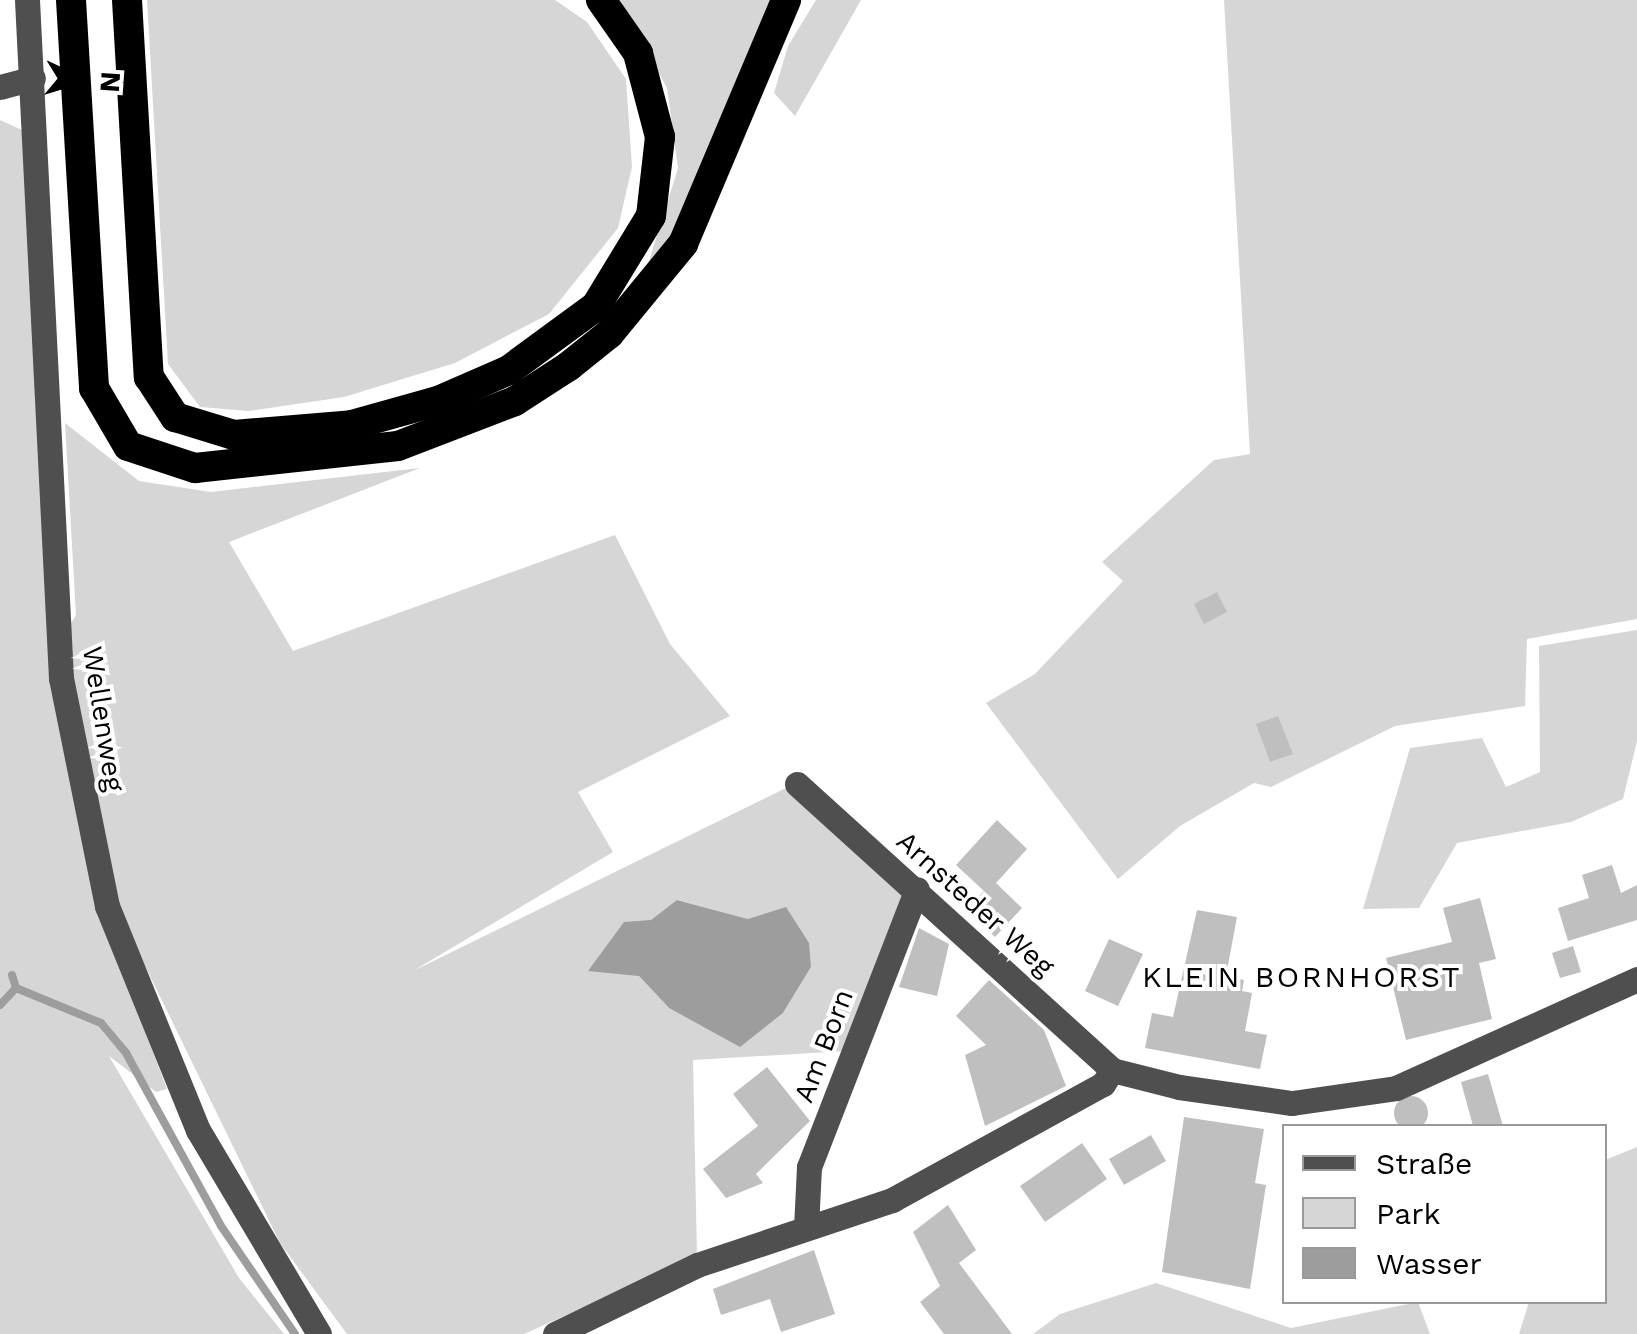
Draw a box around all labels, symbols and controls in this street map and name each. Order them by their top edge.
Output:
north arrow [30,30,130,130]
text: N [93,71,128,94]
street label: Wellenweg [75,644,131,794]
street label: Arnsteder Weg [889,824,1061,984]
district label: KLEIN BORNHORST [1142,959,1462,995]
street label: Am Born [787,985,861,1107]
legend [1282,1124,1607,1304]
text: Straße [1376,1146,1472,1181]
text: Park [1376,1196,1441,1231]
text: Wasser [1376,1246,1482,1281]

